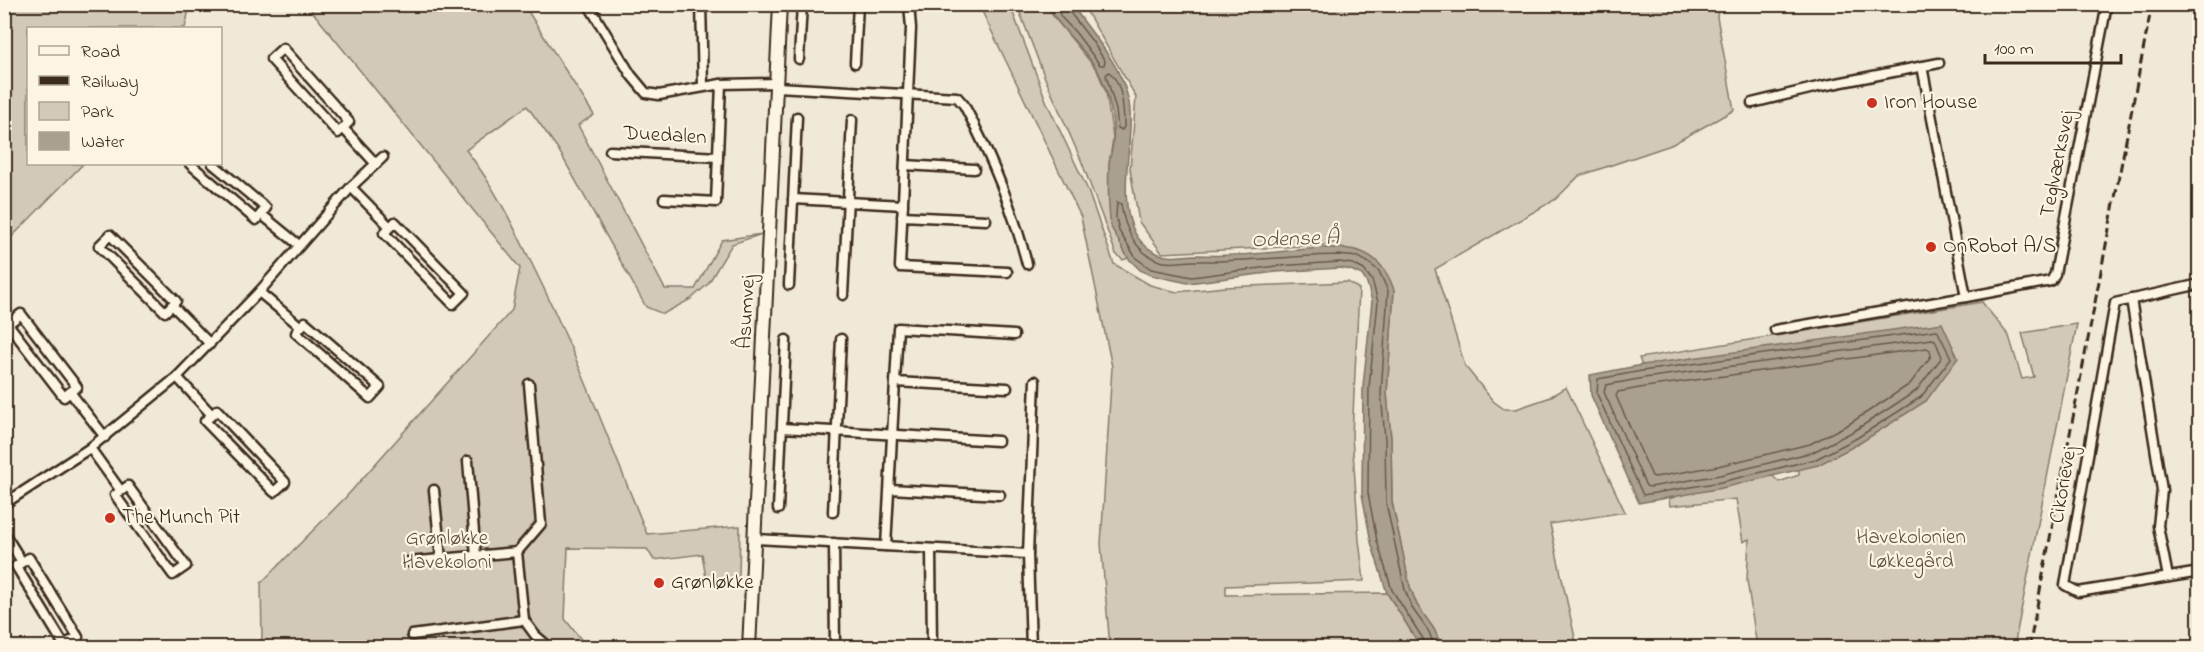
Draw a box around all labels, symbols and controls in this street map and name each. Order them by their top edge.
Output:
legend [27,27,222,165]
scale bar [1985,27,2122,65]
text: 100 m [1994,37,2034,63]
text: Road [81,40,120,66]
text: Railway [81,70,138,96]
place label: Iron House [1884,88,1978,118]
marker: Iron House [1865,96,1879,110]
text: Park [81,100,114,126]
street label: Teglværksvej [2033,107,2085,220]
street label: Duedalen [622,119,707,153]
text: Water [81,130,125,156]
water label: Odense Å [1251,222,1341,258]
place label: OnRobot A/S [1943,232,2056,262]
marker: OnRobot A/S [1924,240,1938,254]
street label: Åsumvej [729,273,764,350]
street label: Cikorievej [2043,443,2086,526]
place label: The Munch Pit [122,503,240,533]
marker: The Munch Pit [103,511,117,525]
park label: Havekolonien Løkkegård [1856,523,1966,579]
park label: Grønløkke Havekoloni [402,524,492,578]
place label: Grønløkke [671,568,754,598]
marker: Grønløkke [652,576,666,590]

